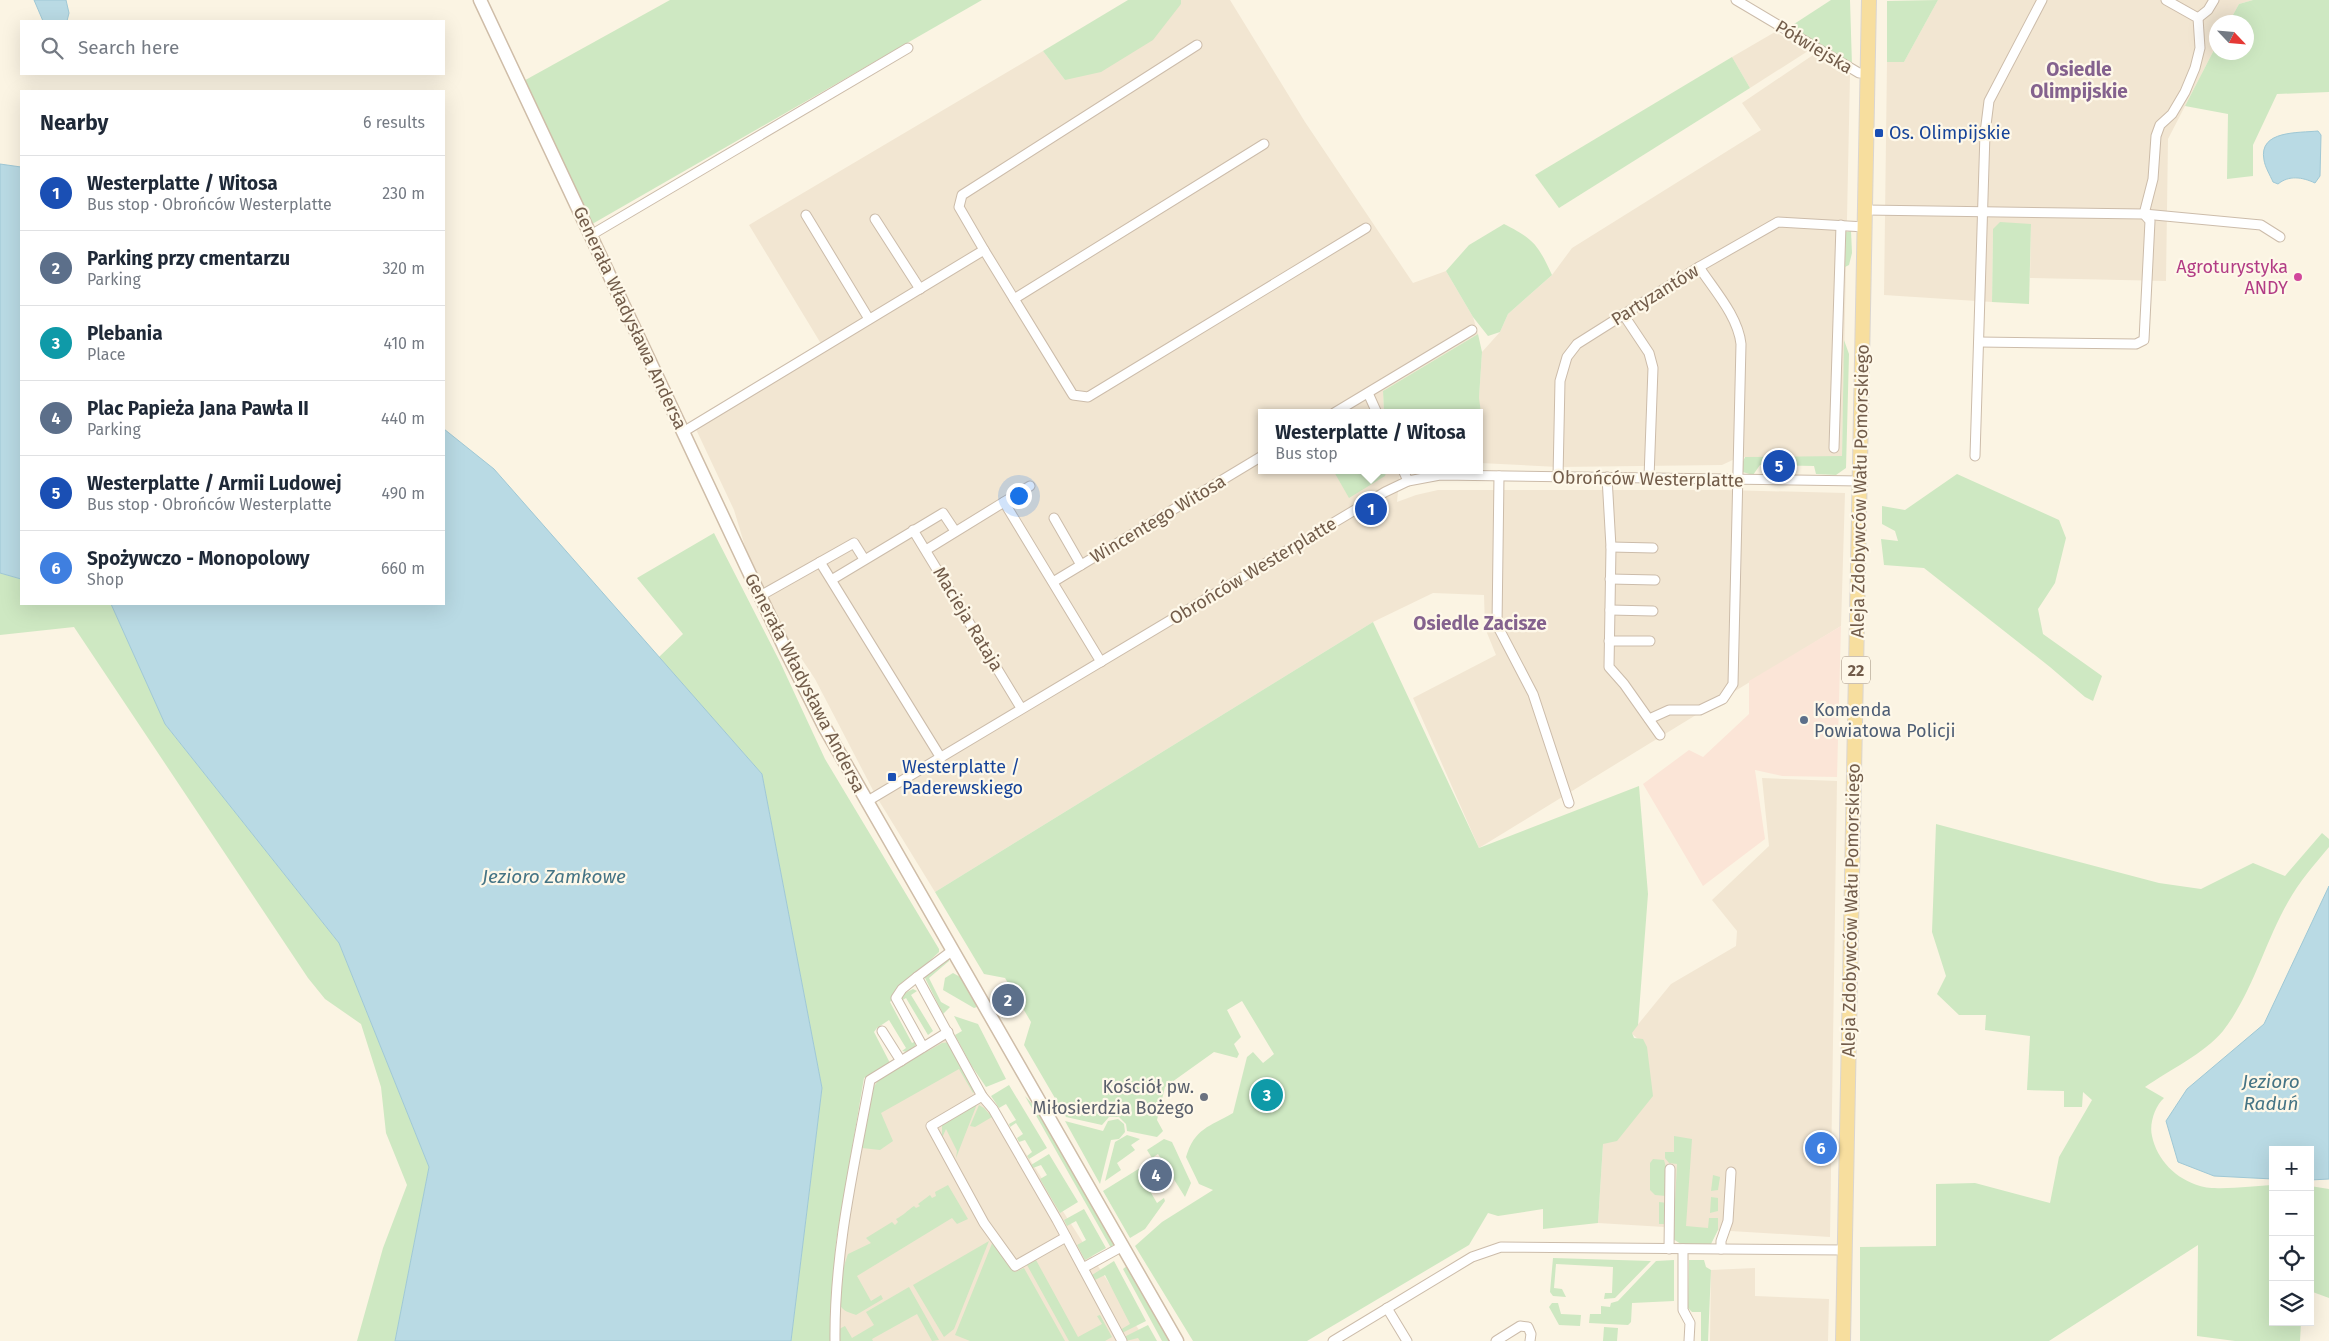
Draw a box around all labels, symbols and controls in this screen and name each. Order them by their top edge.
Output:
street label: Półwiejska [1771,15,1857,79]
north arrow [2209,15,2254,60]
search box [20,20,445,75]
icon: search [38,34,66,62]
text: Search here [78,36,179,59]
district label: Osiedle Olimpijskie [2030,58,2128,103]
text: Nearby [40,110,108,136]
text: 6 results [363,113,425,132]
place label: Os. Olimpijskie [1889,122,2011,144]
marker: Os. Olimpijskie [1873,127,1885,139]
text: Westerplatte / Witosa [87,172,278,195]
text: 1 [52,184,60,203]
text: 230 m [382,184,425,203]
text: Bus stop · Obrońców Westerplatte [87,195,332,214]
street label: Generała Władysława Andersa [569,203,691,433]
text: Parking przy cmentarzu [87,247,290,270]
place label: Agroturystyka ANDY [2176,256,2288,299]
text: 2 [52,259,60,278]
text: 320 m [382,259,425,278]
street label: Partyzantów [1607,259,1703,331]
text: Parking [87,270,141,289]
marker: Agroturystyka ANDY [2292,271,2304,283]
text: Plebania [87,322,163,345]
text: 3 [52,334,60,353]
text: 410 m [384,334,425,353]
street label: Aleja Zdobywców Wału Pomorskiego [1846,344,1874,638]
text: Place [87,345,126,364]
text: Plac Papieża Jana Pawła II [87,397,309,420]
text: 4 [51,409,61,428]
text: 440 m [381,409,425,428]
popup [1258,409,1483,474]
text: Parking [87,420,141,439]
text: Westerplatte / Witosa [1275,421,1466,444]
text: Bus stop [1275,444,1338,463]
pin: 5 [1763,447,1795,485]
street label: Obrońców Westerplatte [1552,466,1744,492]
street label: Wincentego Witosa [1086,470,1230,568]
text: Westerplatte / Armii Ludowej [87,472,342,495]
your location [1006,483,1032,509]
text: 5 [52,484,60,503]
text: 490 m [382,484,425,503]
pin: 1 [1355,490,1387,528]
text: Bus stop · Obrońców Westerplatte [87,495,332,514]
street label: Obrońców Westerplatte [1165,512,1341,630]
text: Spożywczo - Monopolowy [87,547,310,570]
text: 6 [51,559,61,578]
text: 660 m [381,559,425,578]
street label: Macieja Rataja [928,563,1008,675]
street label: Generała Władysława Andersa [740,569,870,797]
text: Shop [87,570,124,589]
district label: Osiedle Zacisze [1413,612,1547,635]
road number: 22 [1842,656,1870,684]
place label: Komenda Powiatowa Policji [1814,699,1956,742]
marker: Komenda Powiatowa Policji [1798,714,1810,726]
place label: Westerplatte / Paderewskiego [902,756,1023,799]
street label: Aleja Zdobywców Wału Pomorskiego [1837,763,1865,1057]
marker: Westerplatte / Paderewskiego [886,771,898,783]
water label: Jezioro Zamkowe [481,865,626,888]
pin: 2 [992,981,1024,1019]
water label: Jezioro Raduń [2241,1070,2300,1115]
place label: Kościół pw. Miłosierdzia Bożego [1033,1076,1194,1119]
pin: 3 [1251,1076,1283,1114]
marker: Kościół pw. Miłosierdzia Bożego [1198,1091,1210,1103]
pin: 6 [1805,1129,1837,1167]
map controls [2269,1146,2314,1326]
button: + [2269,1146,2314,1191]
pin: 4 [1140,1156,1172,1194]
button: − [2269,1191,2314,1236]
button: locate [2269,1236,2314,1281]
button: layers [2269,1281,2314,1326]

